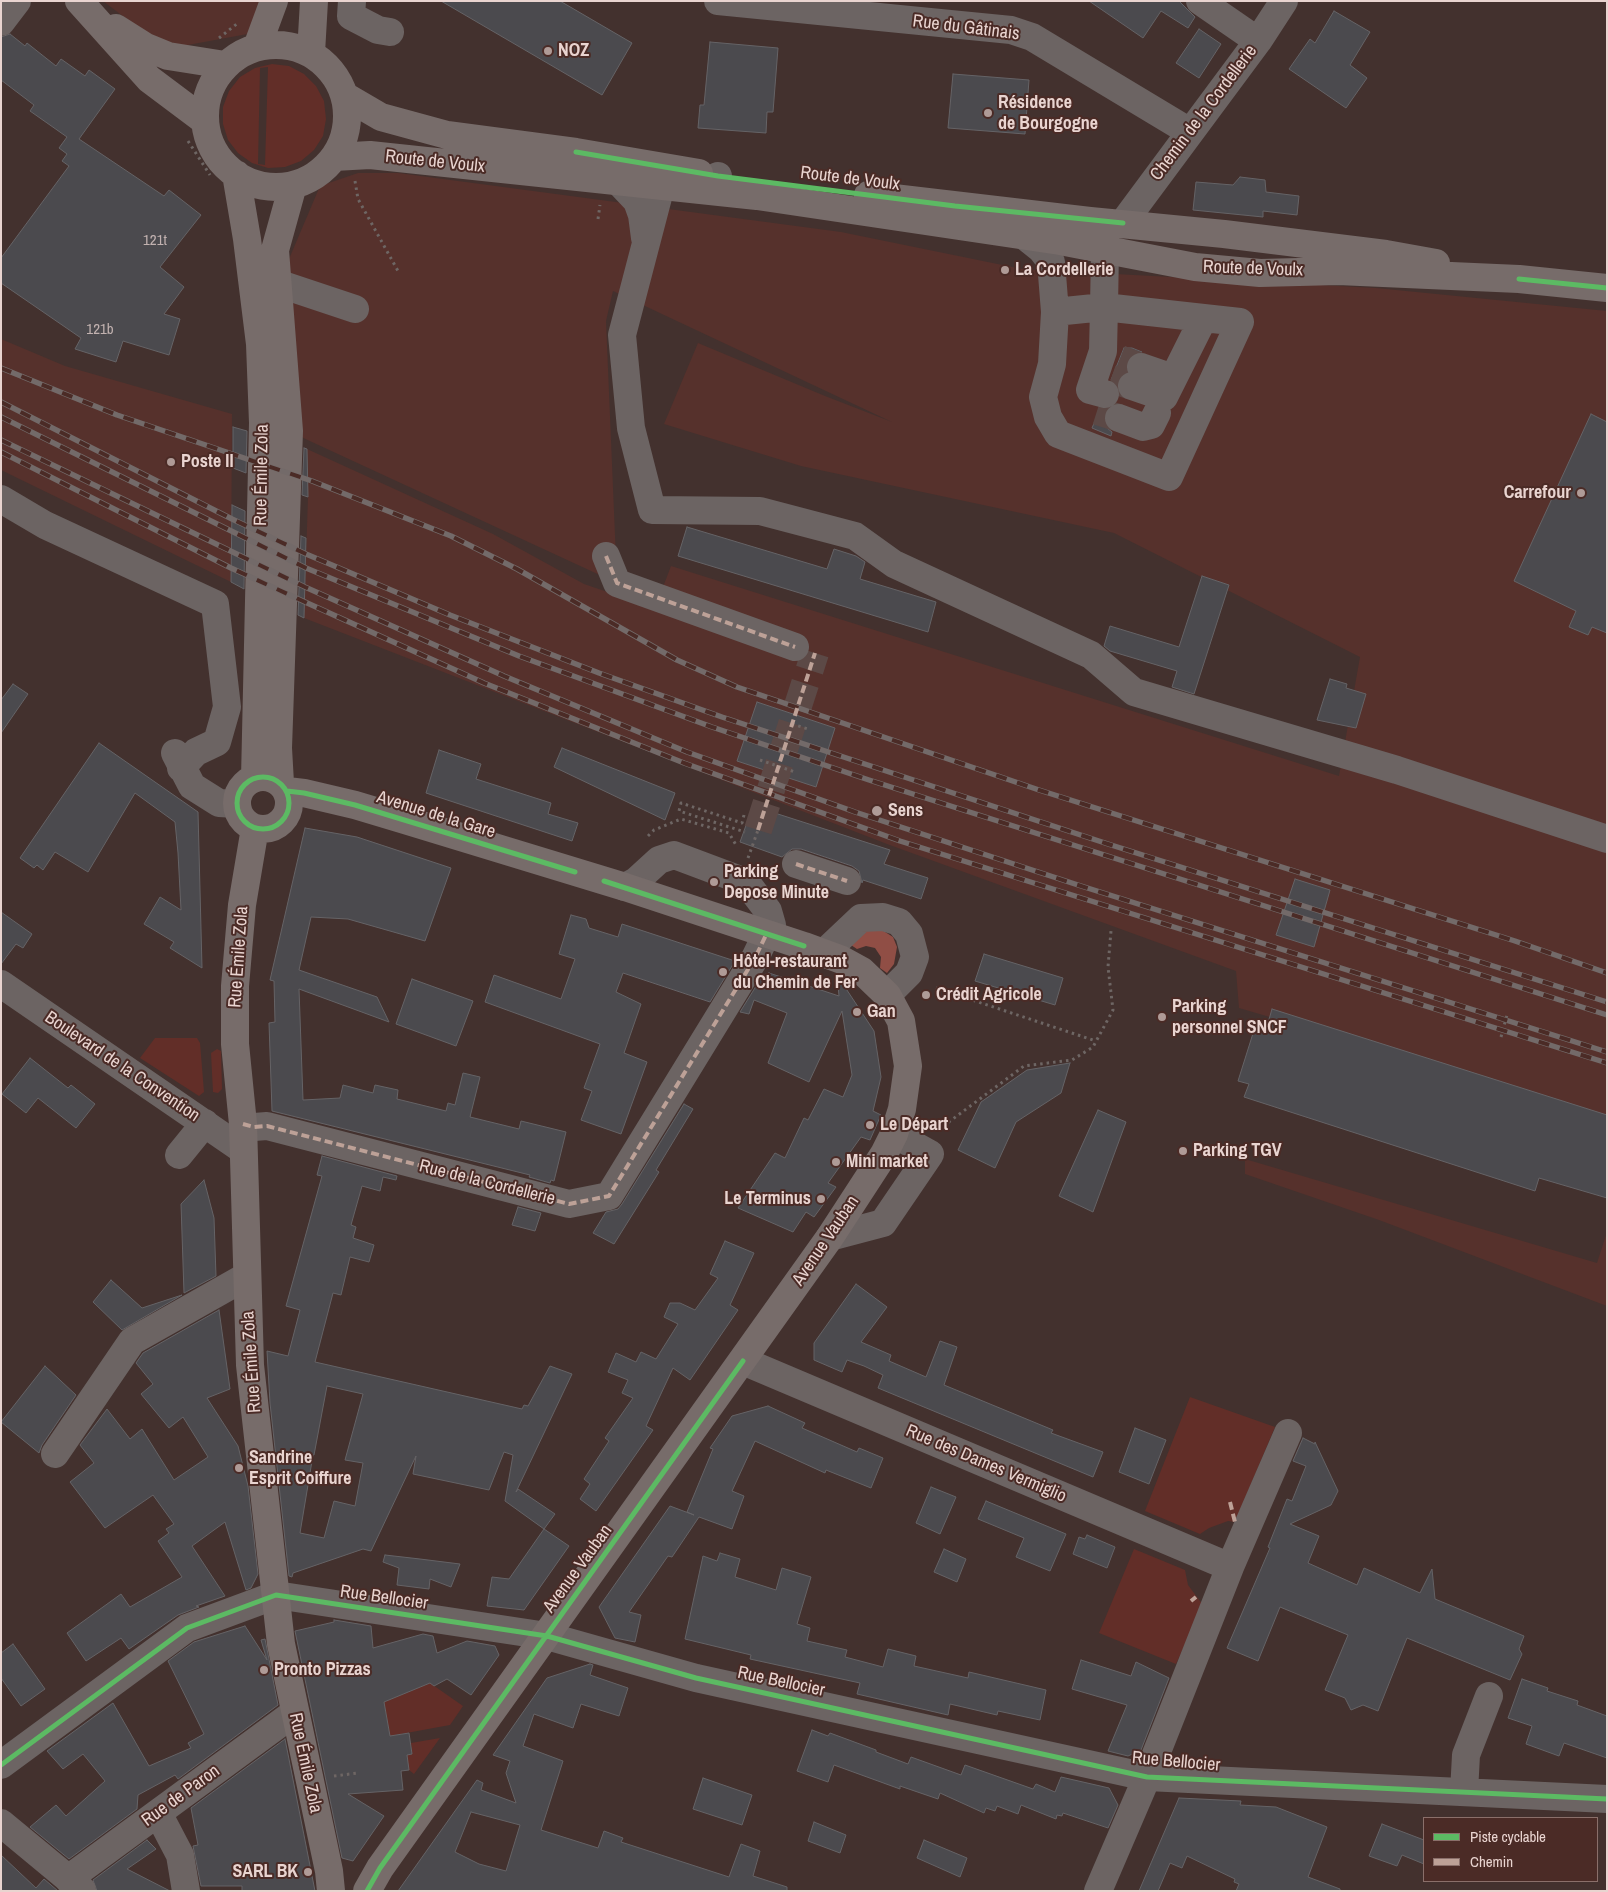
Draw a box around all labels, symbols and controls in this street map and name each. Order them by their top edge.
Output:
street label: Rue du Gâtinais [911,11,1021,45]
place label: NOZ [558,40,589,62]
street label: Chemin de la Cordellerie [1146,41,1262,185]
marker: NOZ [542,45,554,57]
place label: Résidence de Bourgogne [998,92,1098,134]
marker: Résidence de Bourgogne [982,107,994,119]
street label: Route de Voulx [384,146,486,178]
street label: Route de Voulx [799,162,901,196]
house number: 121t [143,232,167,250]
street label: Route de Voulx [1203,256,1303,282]
place label: La Cordellerie [1015,259,1113,281]
marker: La Cordellerie [999,264,1011,276]
house number: 121b [86,321,114,339]
street label: Rue Émile Zola [250,424,274,526]
place label: Poste II [181,451,234,473]
marker: Poste II [165,456,177,468]
place label: Carrefour [1504,482,1571,504]
marker: Carrefour [1575,487,1587,499]
street label: Avenue de la Gare [374,787,498,843]
place label: Sens [888,800,923,822]
marker: Sens [870,804,884,818]
place label: Parking Depose Minute [724,861,829,904]
marker: Parking Depose Minute [708,876,720,888]
street label: Rue Émile Zola [225,906,253,1008]
place label: Hôtel-restaurant du Chemin de Fer [733,951,857,994]
marker: Hôtel-restaurant du Chemin de Fer [717,966,729,978]
place label: Crédit Agricole [936,984,1042,1006]
marker: Crédit Agricole [920,989,932,1001]
place label: Parking personnel SNCF [1172,996,1287,1038]
place label: Gan [867,1001,896,1023]
marker: Gan [851,1006,863,1018]
street label: Boulevard de la Convention [40,1007,204,1127]
marker: Parking personnel SNCF [1156,1011,1168,1023]
place label: Le Départ [880,1114,948,1136]
marker: Le Départ [864,1119,876,1131]
place label: Parking TGV [1193,1140,1282,1162]
marker: Parking TGV [1177,1145,1189,1157]
place label: Mini market [846,1151,928,1173]
street label: Rue de la Cordellerie [417,1156,557,1210]
marker: Mini market [830,1156,842,1168]
place label: Le Terminus [724,1188,811,1210]
street label: Avenue Vauban [788,1192,864,1290]
marker: Le Terminus [815,1193,827,1205]
street label: Rue Émile Zola [238,1311,266,1413]
street label: Rue des Dames Vermiglio [902,1420,1070,1508]
place label: Sandrine Esprit Coiffure [249,1447,352,1490]
marker: Sandrine Esprit Coiffure [233,1462,245,1474]
street label: Avenue Vauban [539,1521,617,1617]
street label: Rue Bellocier [339,1581,429,1615]
place label: Pronto Pizzas [274,1659,371,1681]
street label: Rue Bellocier [735,1662,827,1702]
marker: Pronto Pizzas [258,1664,270,1676]
street label: Rue Émile Zola [284,1711,326,1815]
street label: Rue Bellocier [1131,1747,1221,1777]
street label: Rue de Paron [138,1760,224,1832]
legend [1423,1817,1598,1882]
text: Piste cyclable [1470,1826,1546,1847]
text: Chemin [1470,1851,1513,1872]
place label: SARL BK [232,1861,298,1883]
marker: SARL BK [302,1866,314,1878]

